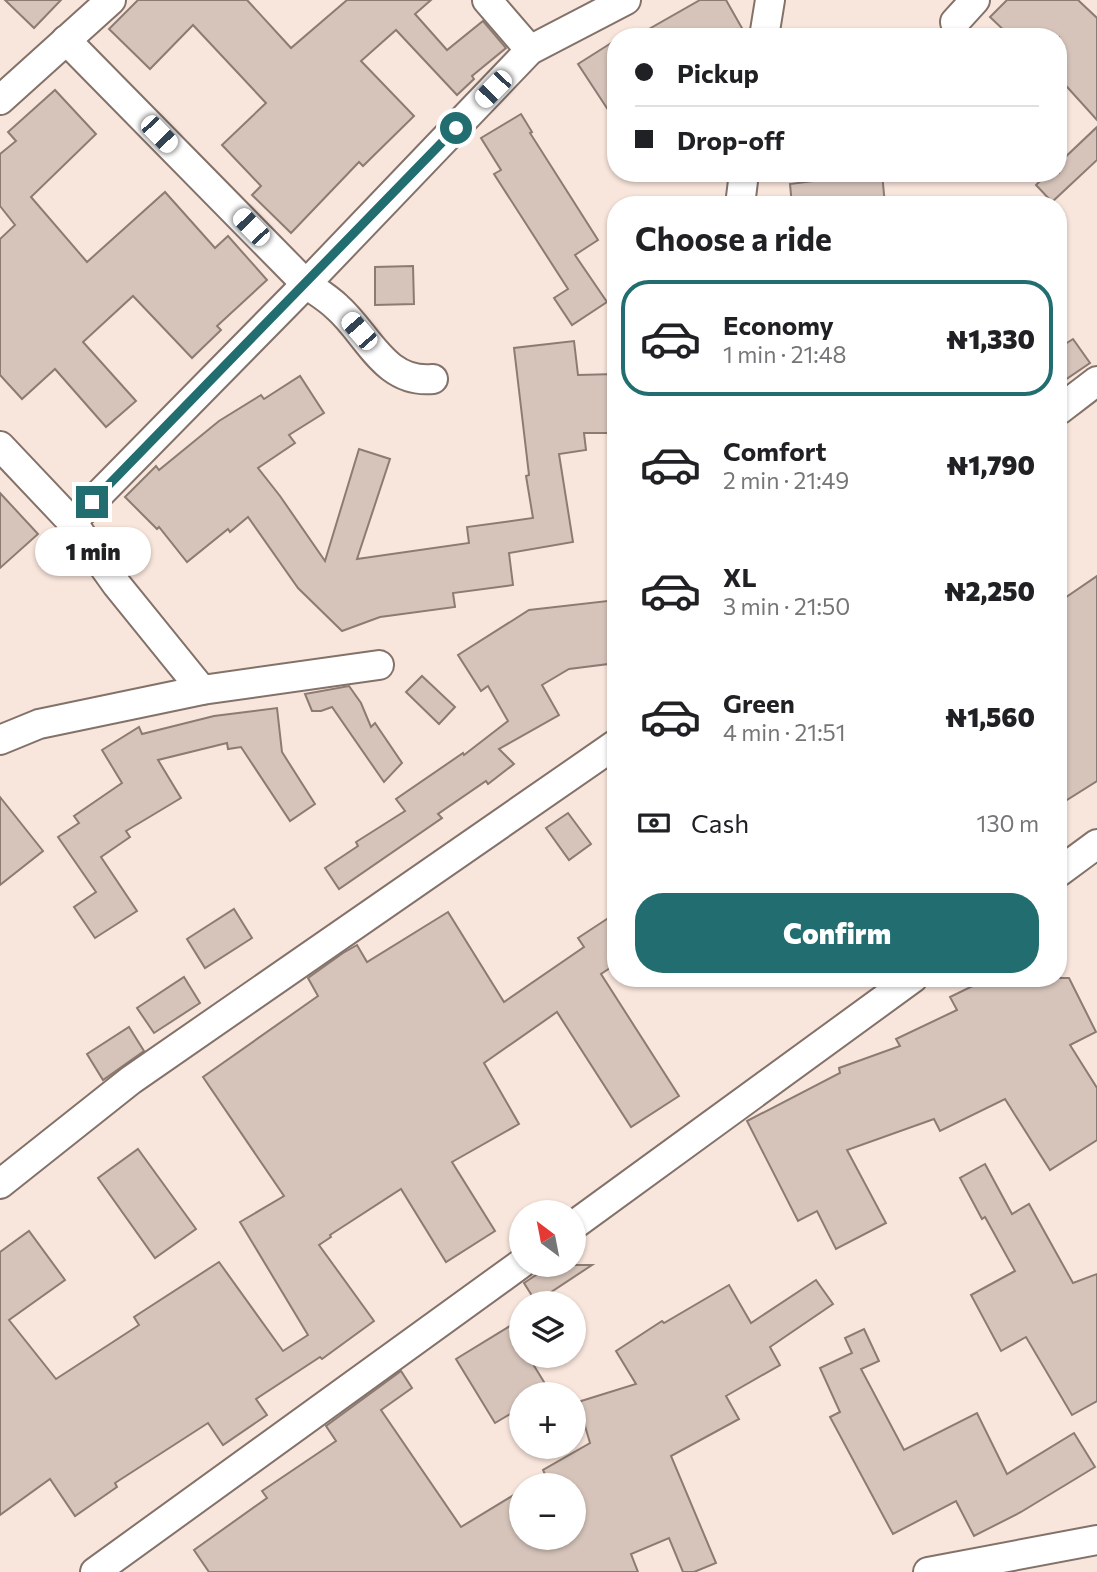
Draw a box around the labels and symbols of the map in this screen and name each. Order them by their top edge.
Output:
car [471,67,516,111]
car [137,112,182,156]
route start [440,112,472,144]
car [229,205,274,249]
car [338,308,381,354]
route end [76,486,108,518]
callout: 1 min [34,526,150,576]
north arrow [509,1200,586,1278]

